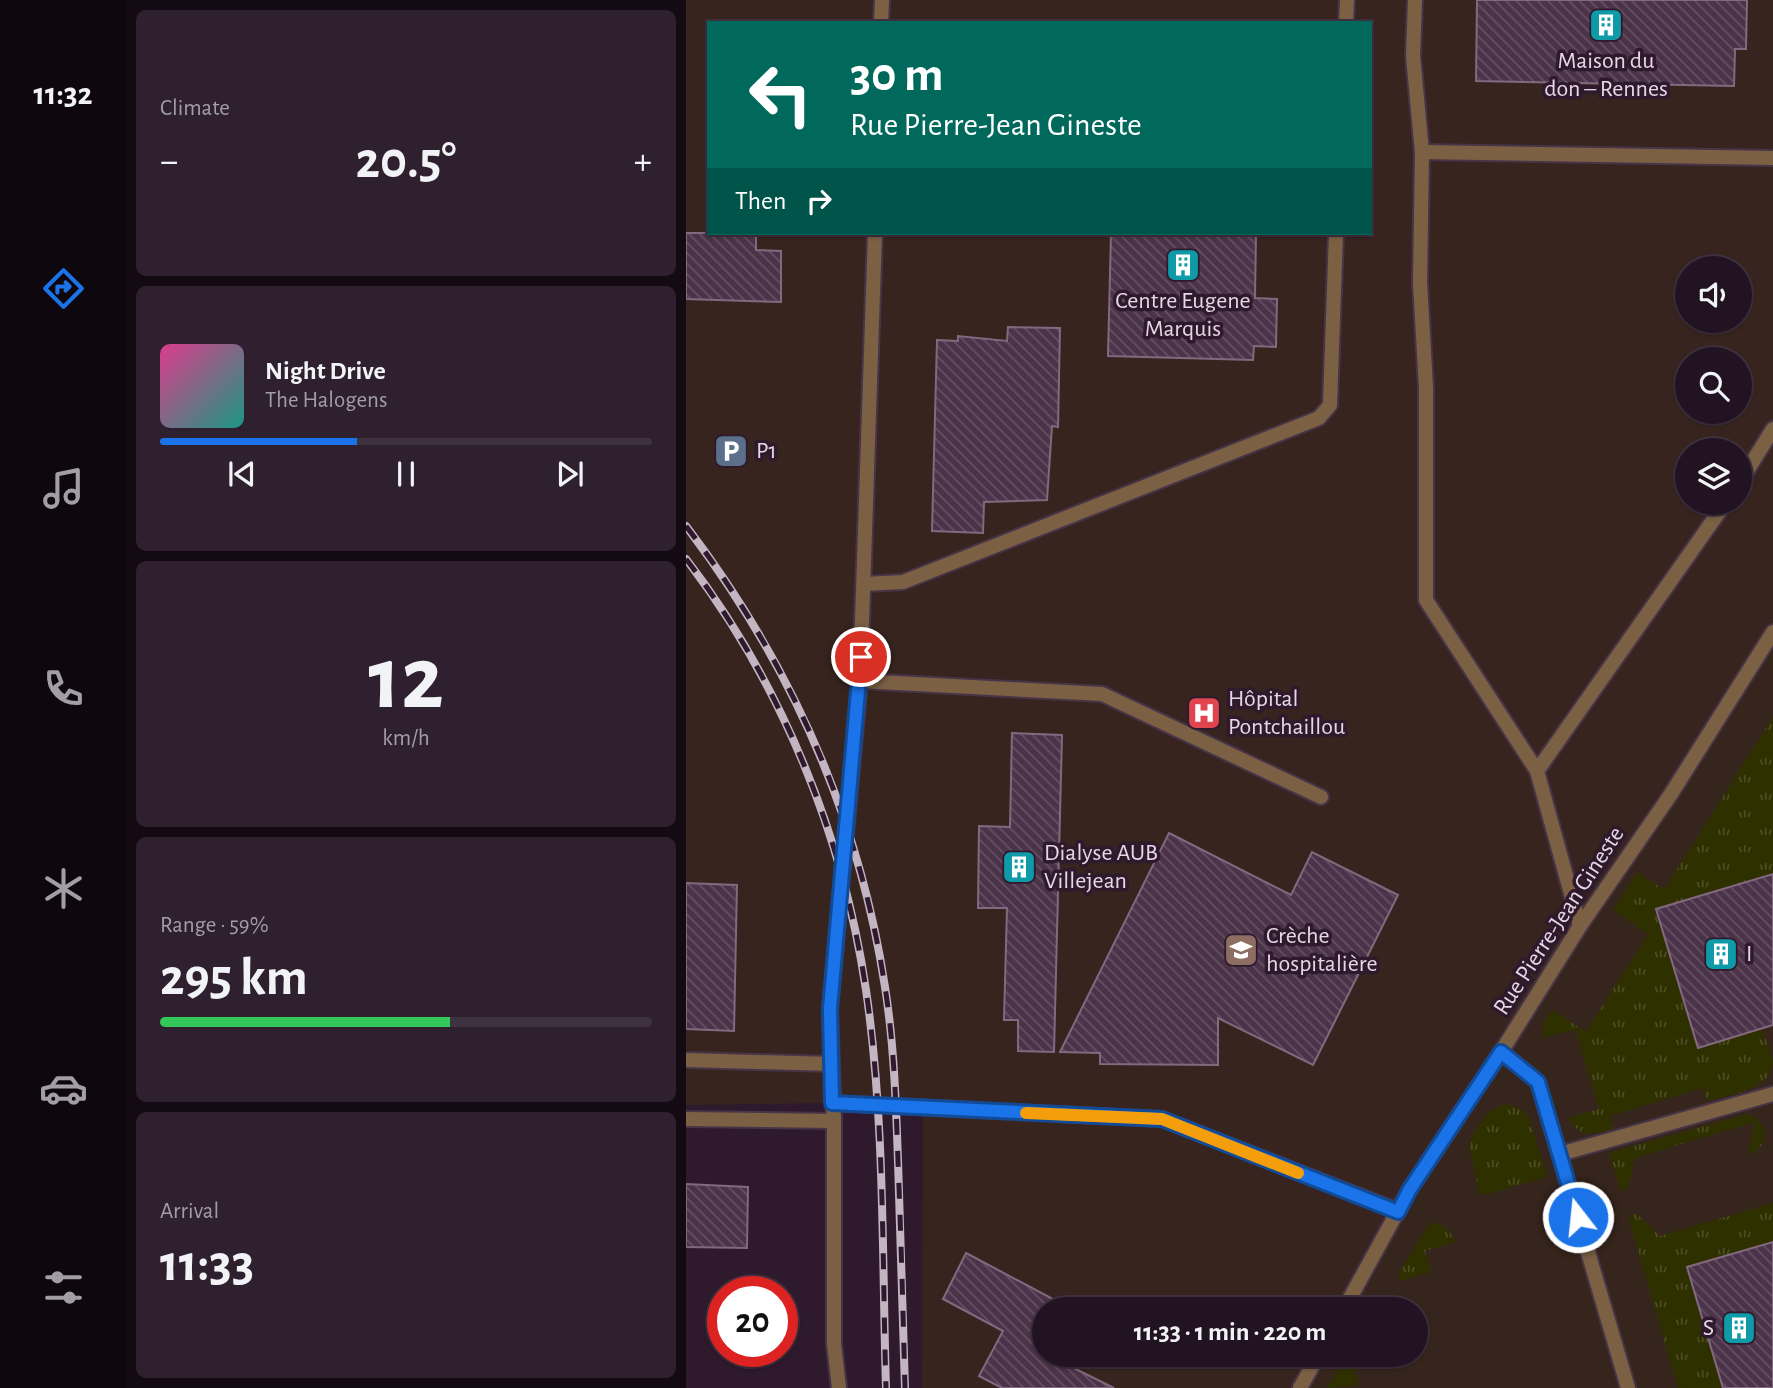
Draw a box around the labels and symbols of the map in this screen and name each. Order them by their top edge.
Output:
building icon: Maison du don – Rennes [1587,6,1625,44]
place label: Maison du don – Rennes [1544,49,1668,101]
building icon: Centre Eugene Marquis [1164,246,1202,284]
place label: Centre Eugene Marquis [1115,289,1251,341]
parking icon: P1 [712,432,750,470]
place label: P1 [756,439,777,463]
pin [831,627,891,687]
place label: Hôpital Pontchaillou [1228,687,1345,739]
hospital icon: Hôpital Pontchaillou [1185,694,1223,732]
street label: Rue Pierre-Jean Gineste [1489,823,1629,1019]
place label: Dialyse AUB Villejean [1044,841,1158,893]
building icon: Dialyse AUB Villejean [1000,848,1038,886]
place label: Crèche hospitalière [1266,924,1378,976]
school or university icon: Crèche hospitalière [1222,931,1260,969]
building icon: I [1702,935,1740,973]
place label: I [1746,942,1752,966]
position arrow [1541,1180,1615,1254]
speed limit sign: 20 [707,1276,798,1367]
building icon: S [1720,1309,1758,1347]
place label: S [1703,1316,1714,1340]

